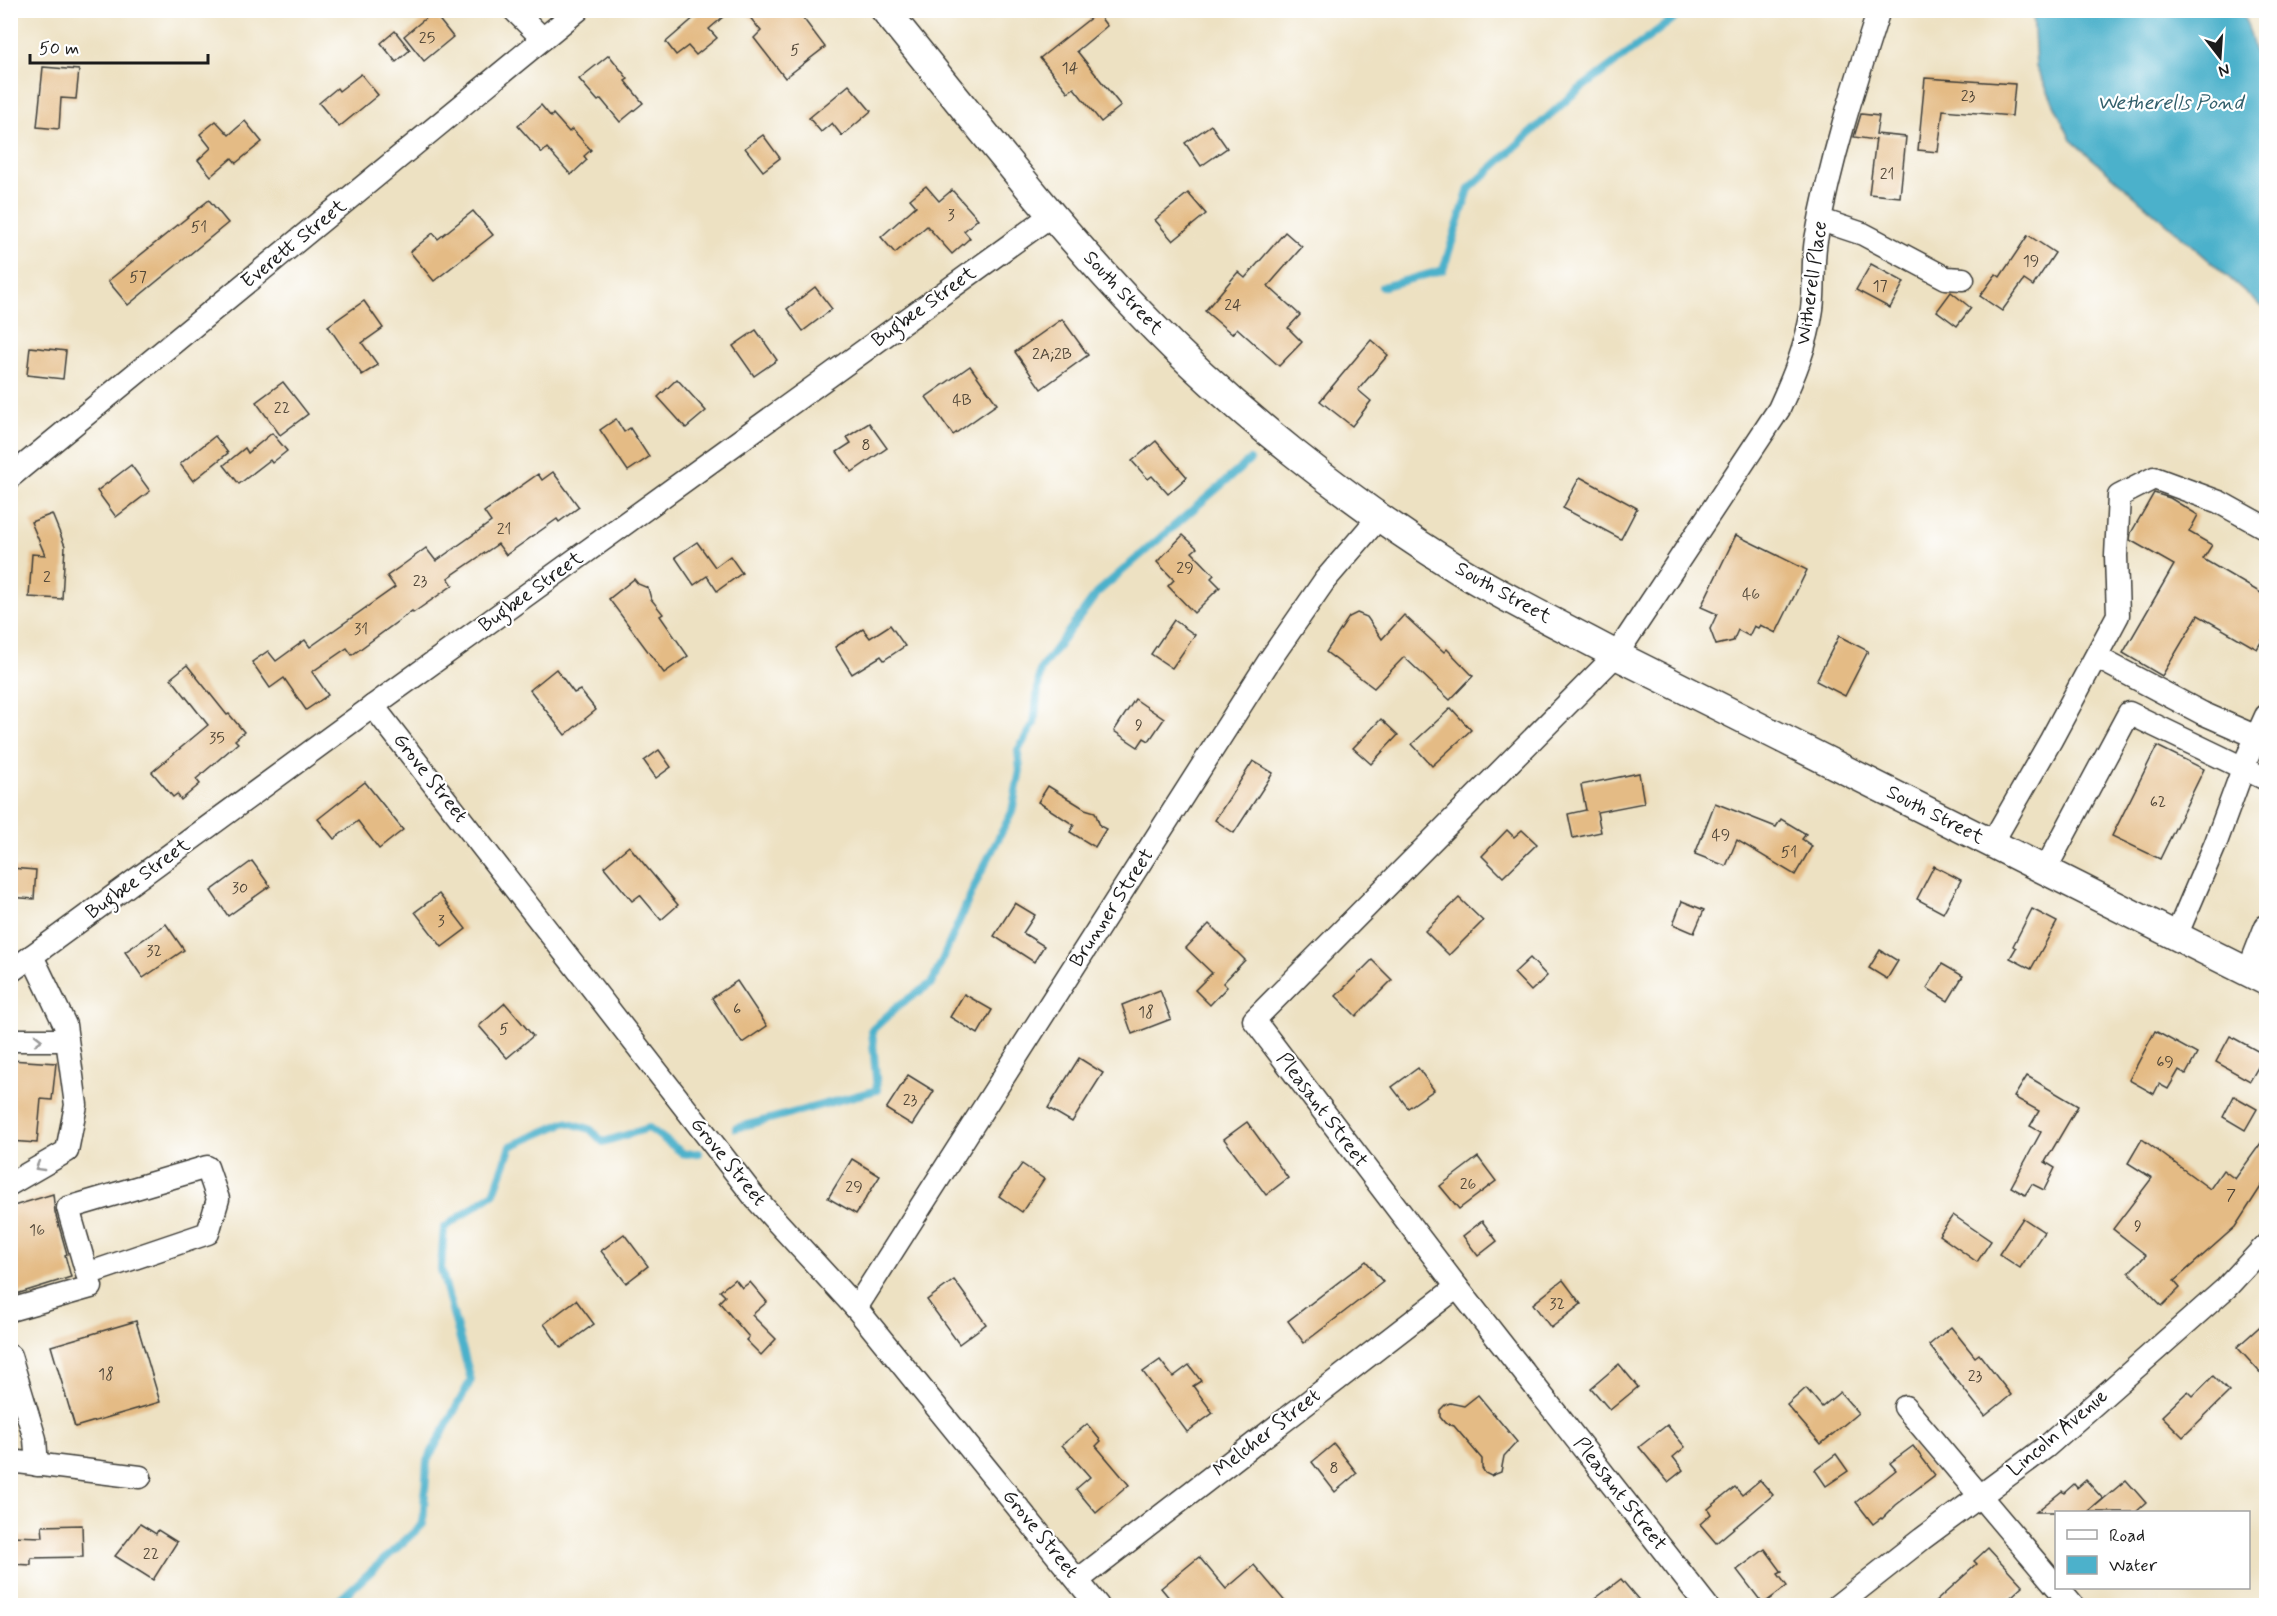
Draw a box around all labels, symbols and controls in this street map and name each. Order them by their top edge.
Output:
scale bar [30,27,208,65]
north arrow [2190,27,2250,87]
house number: 25 [419,28,435,49]
text: 50 m [39,37,79,61]
house number: 5 [790,40,800,61]
house number: 14 [1062,58,1079,79]
text: N [2216,58,2232,82]
house number: 23 [1961,86,1976,107]
water label: Wetherells Pond [2097,89,2245,117]
house number: 21 [1880,164,1894,185]
street label: Everett Street [235,193,353,295]
house number: 3 [947,205,955,226]
house number: 51 [191,217,207,238]
street label: Witherell Place [1790,219,1834,347]
street label: South Street [1077,245,1169,341]
house number: 19 [2023,251,2039,272]
street label: Bugbee Street [866,260,983,356]
house number: 57 [129,267,147,288]
house number: 17 [1872,276,1888,297]
house number: 24 [1224,295,1242,316]
house number: 2A;2B [1032,344,1072,365]
house number: 4B [952,390,972,411]
house number: 22 [274,398,290,419]
house number: 8 [861,435,871,456]
house number: 21 [497,519,511,540]
street label: Bugbee Street [473,545,590,641]
street label: South Street [1450,555,1556,631]
house number: 29 [1176,558,1194,579]
house number: 2 [43,567,51,588]
house number: 23 [413,571,428,592]
house number: 46 [1742,584,1760,605]
house number: 31 [354,619,368,640]
house number: 9 [1135,715,1143,736]
street label: Grove Street [386,727,474,829]
house number: 35 [209,728,225,749]
street label: South Street [1882,779,1989,851]
house number: 62 [2150,792,2166,813]
house number: 49 [1712,825,1730,846]
street label: Bugbee Street [80,832,197,928]
house number: 51 [1781,842,1797,863]
street label: Brunner Street [1064,843,1160,973]
house number: 30 [232,878,248,899]
house number: 3 [437,911,445,932]
house number: 32 [146,941,162,962]
house number: 6 [733,999,741,1020]
house number: 18 [1138,1002,1154,1023]
house number: 5 [499,1019,509,1040]
one-way arrow [34,1034,43,1046]
street label: Pleasant Street [1270,1047,1374,1173]
house number: 69 [2156,1052,2174,1073]
house number: 23 [903,1090,918,1111]
street label: Grove Street [684,1112,772,1212]
one-way arrow [35,1160,45,1172]
house number: 26 [1460,1174,1476,1195]
house number: 29 [845,1177,863,1198]
house number: 7 [2226,1185,2236,1206]
house number: 9 [2134,1216,2142,1237]
house number: 16 [29,1220,45,1241]
house number: 32 [1549,1294,1565,1315]
house number: 18 [98,1364,114,1385]
house number: 23 [1968,1366,1983,1387]
street label: Melcher Street [1208,1383,1326,1483]
street label: Lincoln Avenue [2002,1383,2114,1483]
street label: Pleasant Street [1567,1432,1673,1556]
house number: 8 [1329,1458,1339,1479]
street label: Grove Street [996,1484,1084,1584]
legend [2055,1511,2250,1589]
text: Road [2109,1524,2145,1548]
house number: 22 [143,1544,159,1565]
text: Water [2109,1554,2158,1578]

